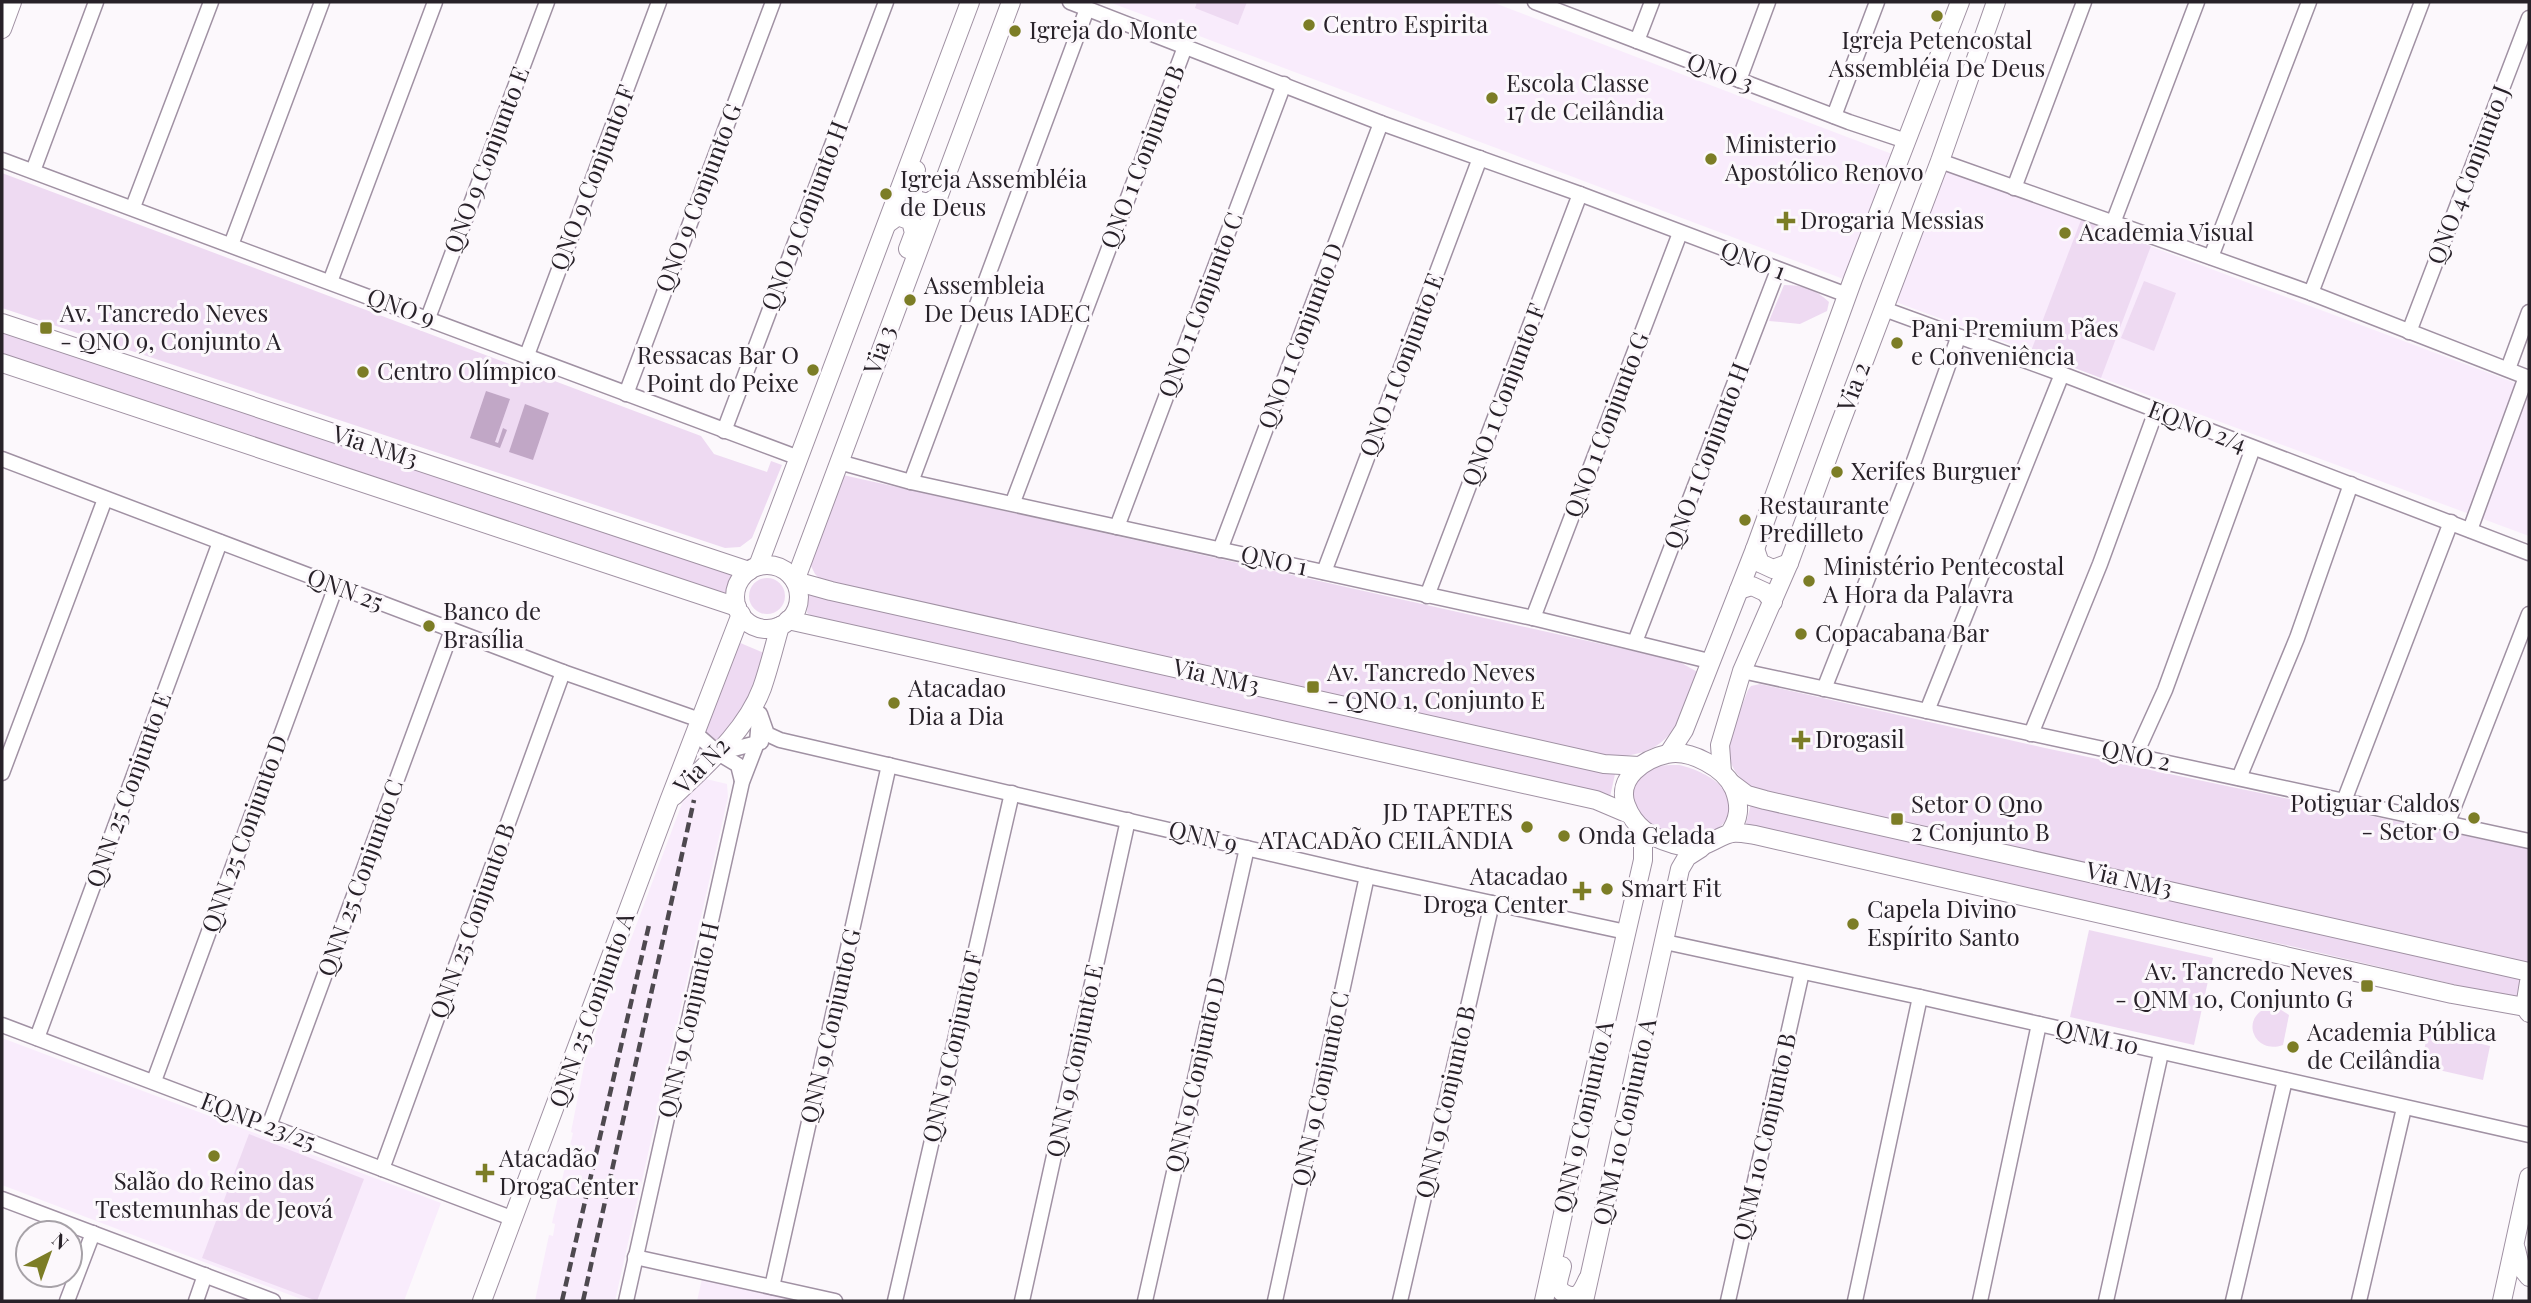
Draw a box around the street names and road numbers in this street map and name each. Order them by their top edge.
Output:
street label: QNO 3 [1683,44,1759,98]
street label: QNO 1 Conjunto B [1091,60,1191,253]
street label: QNO 9 Conjunto E [435,61,535,257]
street label: QNO 9 Conjunto F [541,80,641,275]
street label: QNO 4 Conjunto J [2418,80,2516,269]
street label: QNO 9 Conjunto G [646,98,748,296]
street label: QNO 9 Conjunto H [752,116,854,315]
street label: QNO 1 Conjunto C [1149,207,1249,401]
street label: QNO 1 [1717,232,1791,286]
street label: QNO 1 Conjunto D [1249,238,1349,433]
street label: QNO 1 Conjunto E [1350,268,1450,461]
street label: QNO 9 [363,279,440,333]
street label: QNO 1 Conjunto F [1453,298,1552,490]
street label: Via 3 [854,320,902,379]
street label: QNO 1 Conjunto G [1555,327,1655,522]
street label: QNO 1 Conjunto H [1655,357,1755,553]
street label: Via 2 [1828,357,1876,417]
street label: EQNO 2/4 [2144,392,2252,459]
street label: Via NM3 [328,416,422,474]
street label: QNO 1 [1238,536,1311,582]
street label: QNN 25 [303,559,388,617]
street label: Via NM3 [1169,649,1263,701]
street label: QNN 25 Conjunto E [77,687,177,891]
street label: Via N2 [665,729,736,801]
street label: QNN 25 Conjunto D [192,730,294,937]
street label: QNO 2 [2099,731,2174,777]
street label: QNN 25 Conjunto C [309,774,410,980]
street label: QNN 9 [1166,812,1241,858]
street label: QNN 25 Conjunto B [421,818,521,1022]
street label: Via NM3 [2082,852,2176,904]
street label: QNN 25 Conjunto A [540,907,641,1111]
street label: QNN 9 Conjunto H [649,918,725,1121]
street label: QNN 9 Conjunto G [791,925,867,1126]
street label: QNN 9 Conjunto F [913,948,989,1145]
street label: QNN 9 Conjunto E [1037,961,1109,1160]
street label: QNN 9 Conjunto D [1156,974,1232,1175]
street label: QNN 9 Conjunto C [1283,988,1355,1189]
street label: QNN 9 Conjunto B [1406,1002,1482,1201]
street label: QNM 10 [2053,1011,2142,1061]
street label: QNM 10 Conjunto A [1584,1014,1663,1228]
street label: QNN 9 Conjunto A [1544,1016,1620,1216]
street label: QNM 10 Conjunto B [1724,1030,1802,1243]
street label: EQNP 23/25 [197,1084,321,1157]

